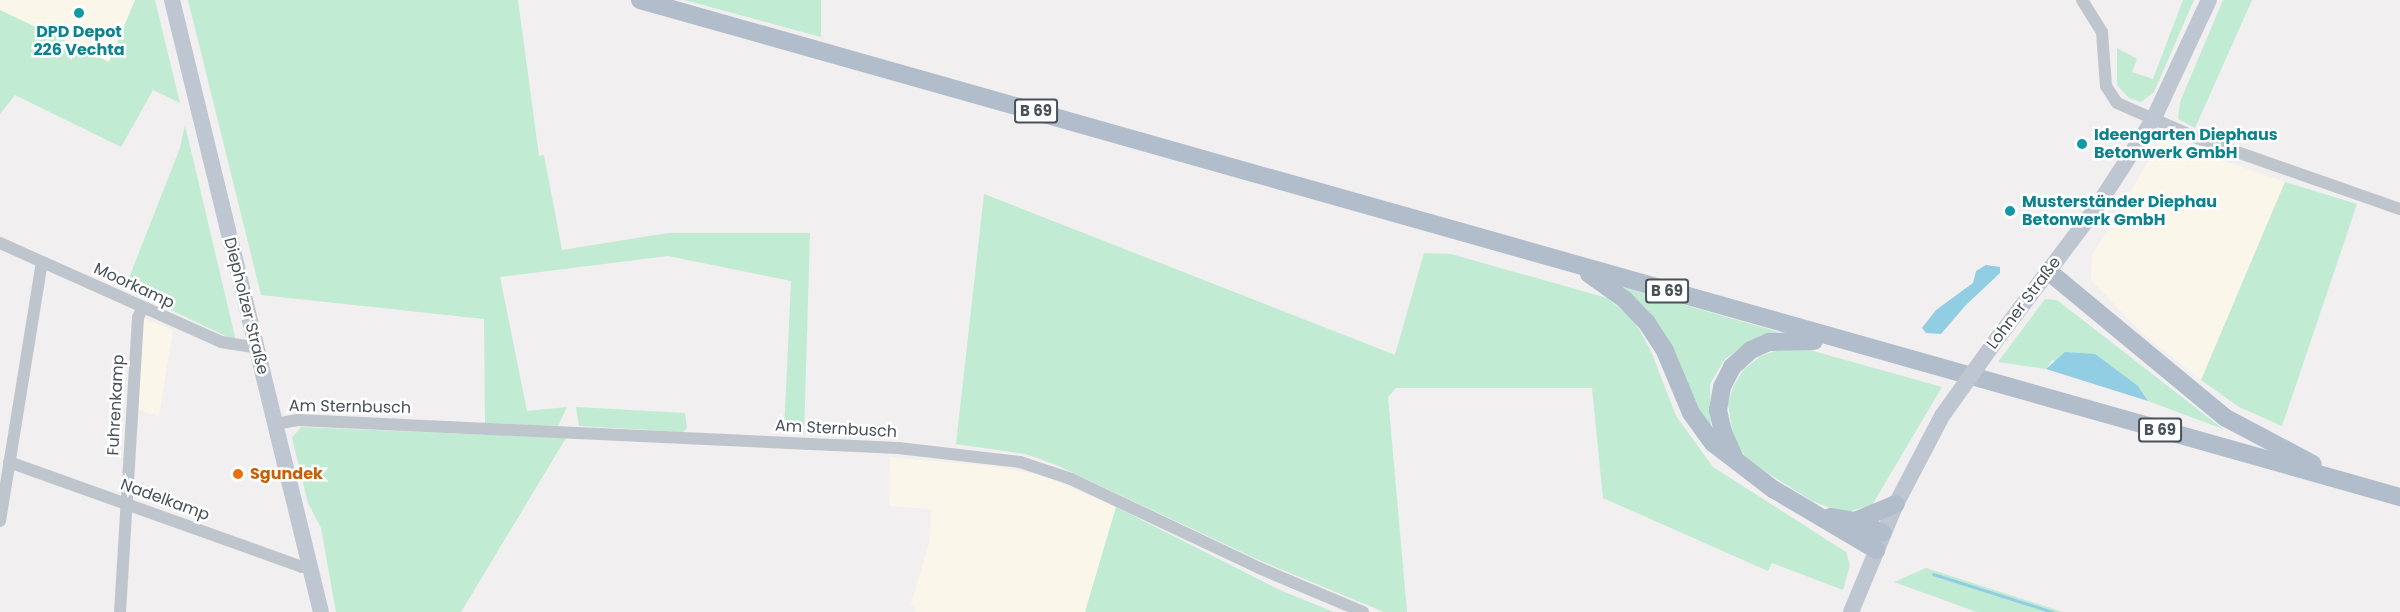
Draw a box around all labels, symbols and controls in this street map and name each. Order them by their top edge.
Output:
marker: DPD Depot 226 Vechta [72,6,86,20]
place label: DPD Depot 226 Vechta [33,22,125,60]
road number: B 69 [1014,99,1058,123]
place label: Ideengarten Diephaus Betonwerk GmbH [2094,125,2278,163]
marker: Ideengarten Diephaus Betonwerk GmbH [2075,137,2089,151]
place label: Musterständer Diephau Betonwerk GmbH [2022,192,2217,230]
marker: Musterständer Diephau Betonwerk GmbH [2003,204,2017,218]
street label: Diepholzer Straße [220,235,272,377]
street label: Lohner Straße [1983,253,2065,353]
street label: Moorkamp [91,259,177,313]
road number: B 69 [1644,279,1690,303]
street label: Fuhrenkamp [104,354,128,456]
street label: Am Sternbusch [289,396,411,418]
street label: Am Sternbusch [774,416,898,442]
road number: B 69 [2138,418,2182,442]
place label: Sgundek [250,464,323,484]
marker: Sgundek [231,467,245,481]
street label: Nadelkamp [118,475,212,525]

